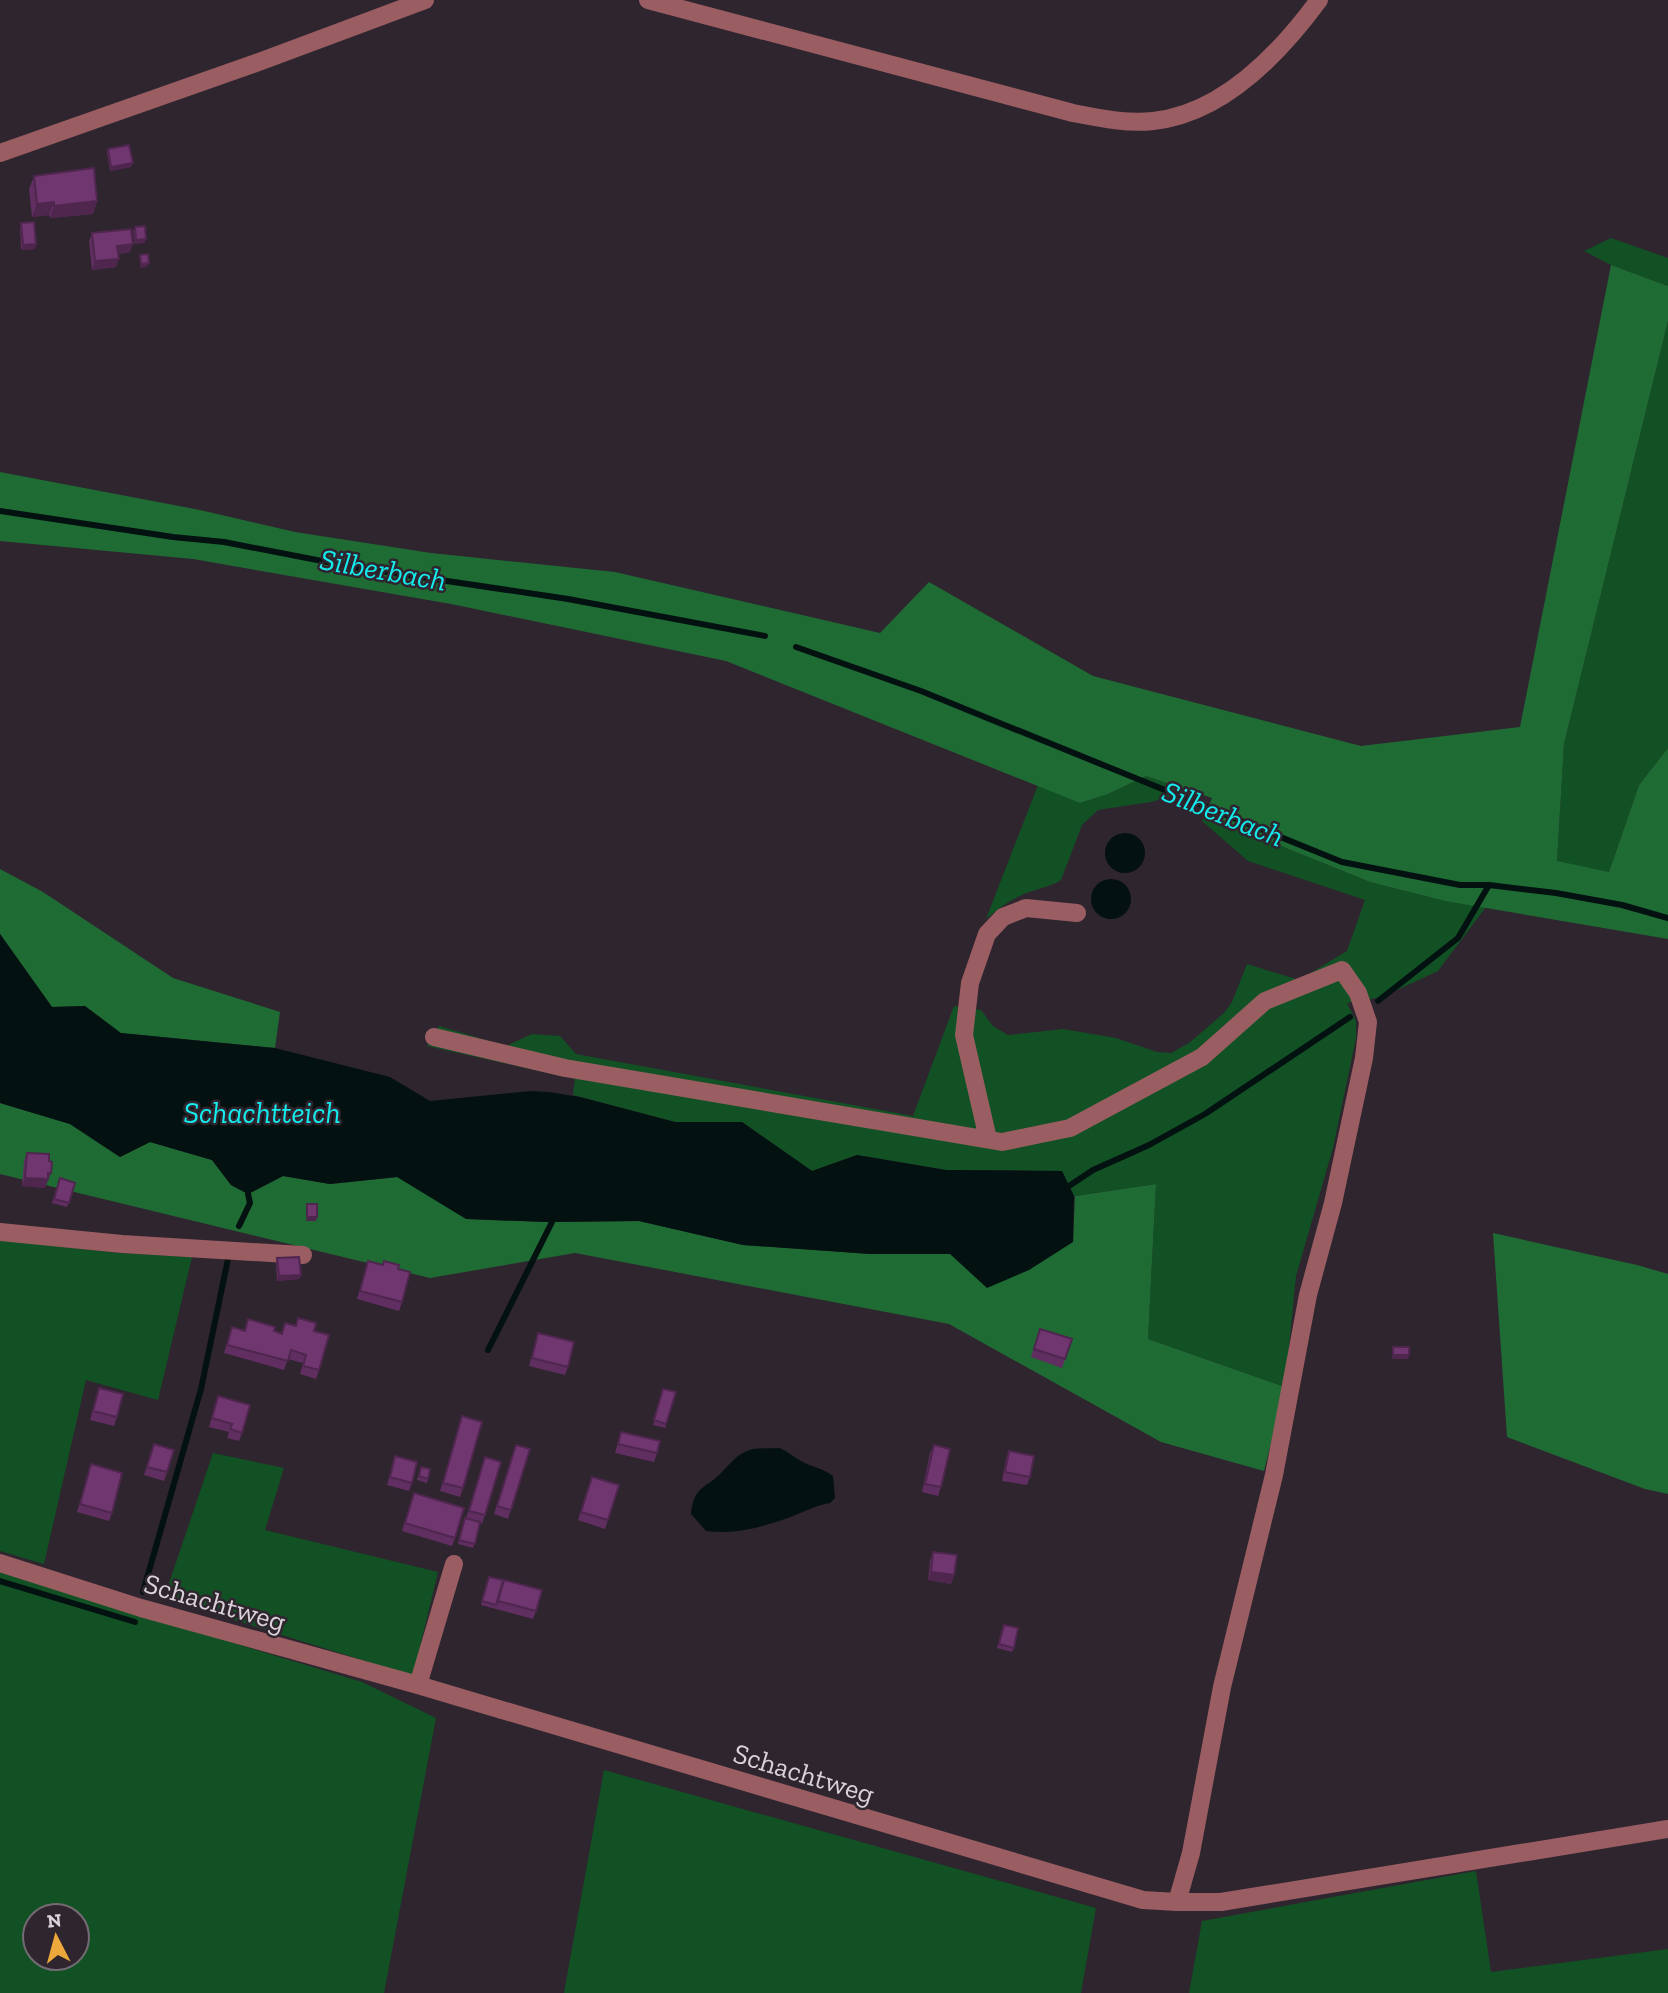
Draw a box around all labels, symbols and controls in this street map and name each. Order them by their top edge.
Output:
water label: Silberbach [317,541,449,599]
water label: Silberbach [1157,773,1289,855]
water label: Schachtteich [183,1095,341,1131]
street label: Schachtweg [140,1567,289,1638]
street label: Schachtweg [729,1736,878,1811]
north arrow [21,1902,91,1972]
text: N [46,1908,63,1933]

